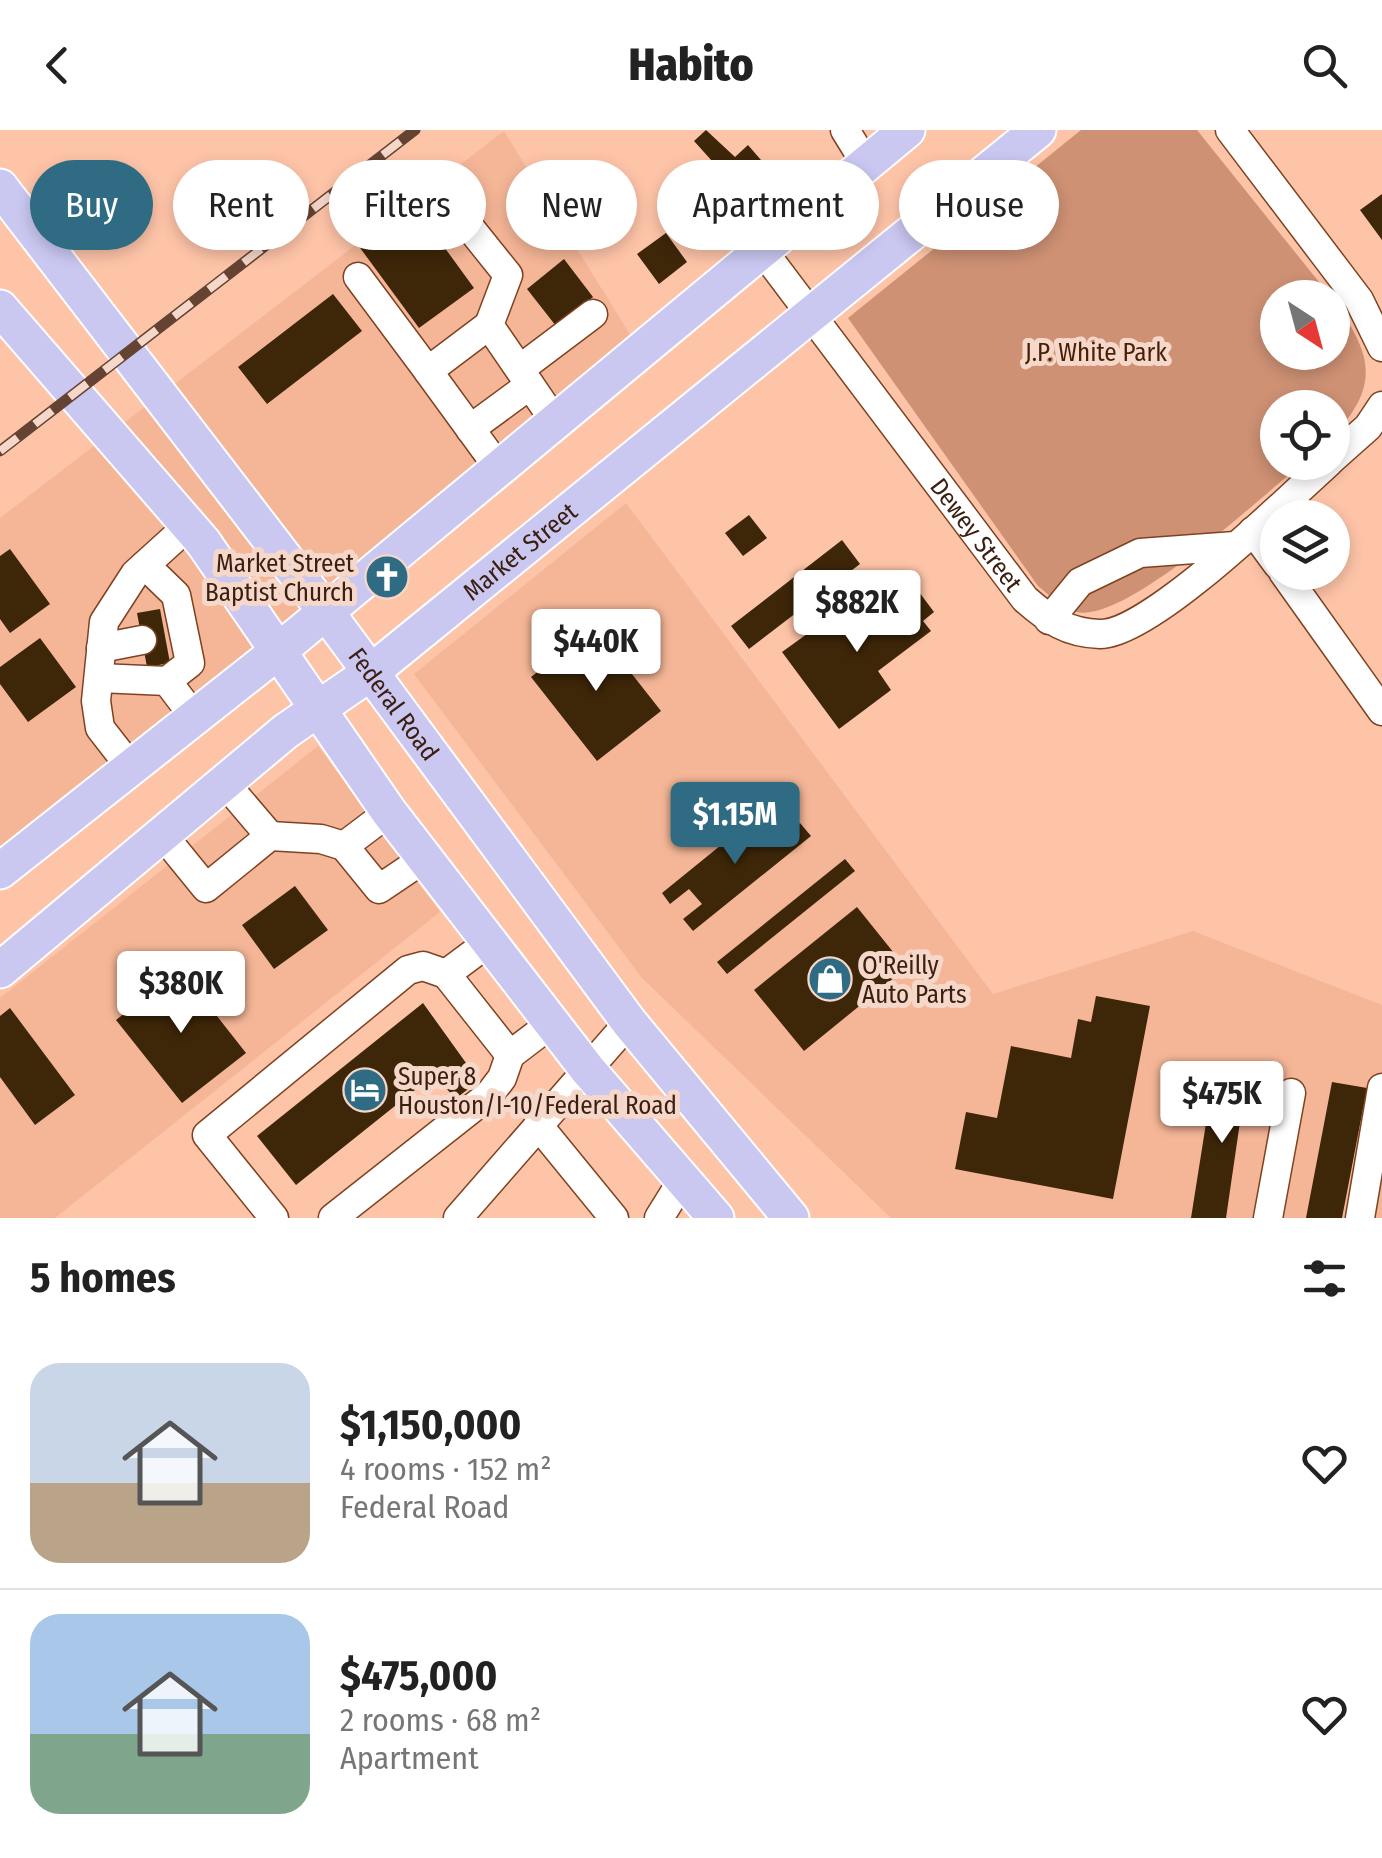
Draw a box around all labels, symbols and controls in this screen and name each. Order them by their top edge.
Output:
icon: back [30,38,85,93]
text: Habito [628,38,754,92]
icon: search [1297,38,1352,93]
chip: Buy [30,160,153,250]
chip: Rent [173,160,309,250]
chip: Filters [329,160,486,250]
chip: New [506,160,637,250]
chip: Apartment [657,160,879,250]
chip: House [899,160,1059,250]
north arrow [1260,280,1350,370]
map controls [1260,280,1350,590]
park label: J.P. White Park [1025,338,1167,368]
button: locate [1260,390,1350,480]
street label: Dewey Street [923,473,1029,598]
street label: Market Street [457,496,584,607]
button: layers [1260,500,1350,590]
place label: Market Street Baptist Church [205,549,355,608]
church icon: Market Street Baptist Church [364,554,410,600]
pin: $882K [787,570,927,655]
text: $882K [816,583,898,621]
pin: $440K [526,609,666,694]
text: $440K [554,622,638,660]
street label: Federal Road [342,642,445,767]
pin: $1.15M [654,782,816,867]
text: $1.15M [693,795,777,833]
pin: $380K [111,951,251,1036]
place label: O'Reilly Auto Parts [862,951,967,1010]
shop icon: O'Reilly Auto Parts [807,956,853,1002]
text: $380K [139,964,223,1002]
pin: $475K [1152,1061,1292,1146]
place label: Super 8 Houston/I-10/Federal Road [398,1062,677,1121]
hotel icon: Super 8 Houston/I-10/Federal Road [342,1067,388,1113]
text: $475K [1182,1074,1262,1112]
icon: filters [1297,1251,1352,1306]
text: 5 homes [30,1253,176,1303]
text: $1,150,000 [340,1400,521,1450]
icon: home [110,1403,230,1523]
icon: heart [1297,1436,1352,1491]
text: 4 rooms · 152 m² [340,1450,552,1488]
text: Federal Road [340,1488,510,1526]
text: $475,000 [340,1651,497,1701]
icon: home [110,1654,230,1774]
icon: heart [1297,1687,1352,1742]
text: 2 rooms · 68 m² [340,1701,541,1739]
text: Apartment [340,1739,479,1777]

